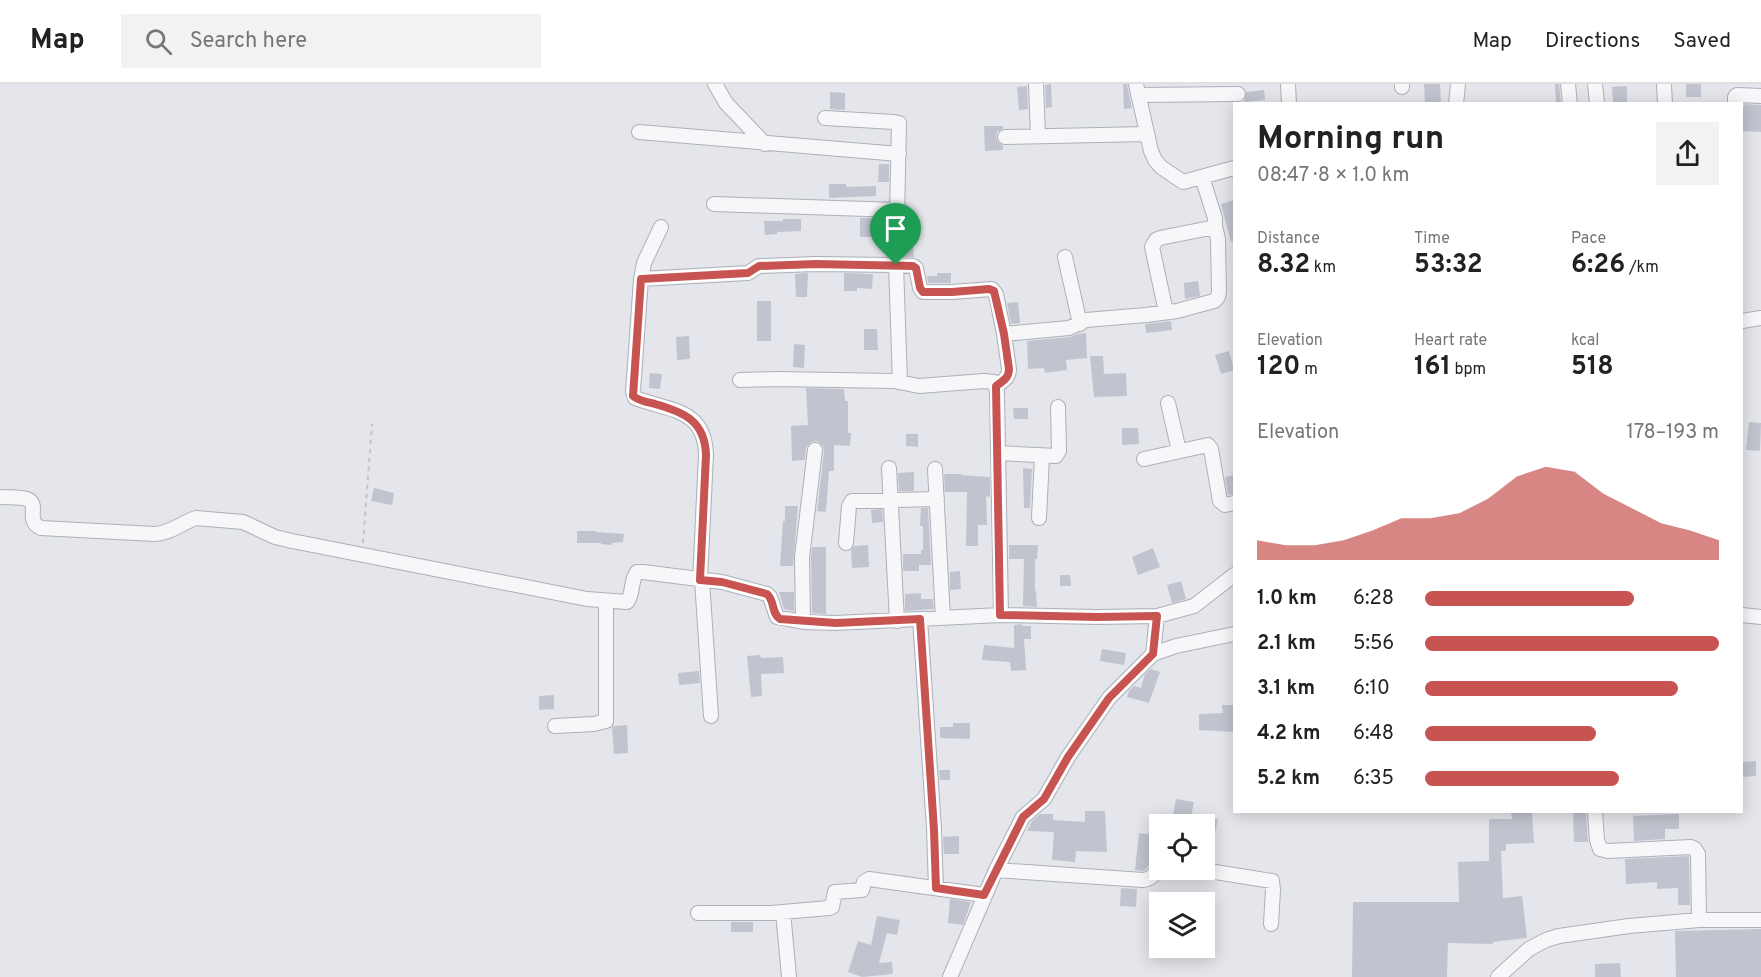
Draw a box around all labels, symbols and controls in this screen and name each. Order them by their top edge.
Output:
search box [121,14,541,68]
text: Map [30,23,85,59]
icon: search [142,25,175,58]
text: Search here [190,28,307,55]
text: Map [1472,28,1512,55]
text: Directions [1545,28,1640,55]
text: Saved [1673,28,1731,55]
text: Morning run [1257,119,1444,161]
button: share [1656,122,1719,185]
text: 08:47 · 8 × 1.0 km [1257,163,1409,189]
pin [870,203,921,265]
icon: arrive [879,212,912,245]
text: Distance [1257,229,1320,249]
text: Time [1414,229,1450,249]
text: Pace [1571,229,1606,249]
text: 8.32 [1257,249,1310,282]
text: 53:32 [1414,249,1483,282]
text: 6:26 [1571,249,1625,282]
text: km [1310,258,1336,278]
text: /km [1625,258,1659,278]
text: Elevation [1257,331,1323,351]
text: Heart rate [1414,331,1487,351]
text: kcal [1571,331,1599,351]
text: 120 [1257,351,1300,384]
text: 161 [1414,351,1451,384]
text: 518 [1571,351,1614,384]
text: m [1300,360,1318,380]
text: bpm [1451,360,1486,380]
text: Elevation [1257,420,1339,446]
text: 178–193 m [1626,420,1719,446]
text: 1.0 km [1257,586,1317,612]
text: 6:28 [1353,586,1394,612]
text: 2.1 km [1257,631,1316,657]
text: 5:56 [1353,631,1394,657]
text: 3.1 km [1257,676,1315,702]
text: 6:10 [1353,676,1390,702]
text: 4.2 km [1257,721,1321,747]
text: 6:48 [1353,721,1394,747]
text: 5.2 km [1257,766,1320,792]
text: 6:35 [1353,766,1394,792]
map controls [1149,814,1215,958]
button: locate [1149,814,1215,880]
button: layers [1149,892,1215,958]

